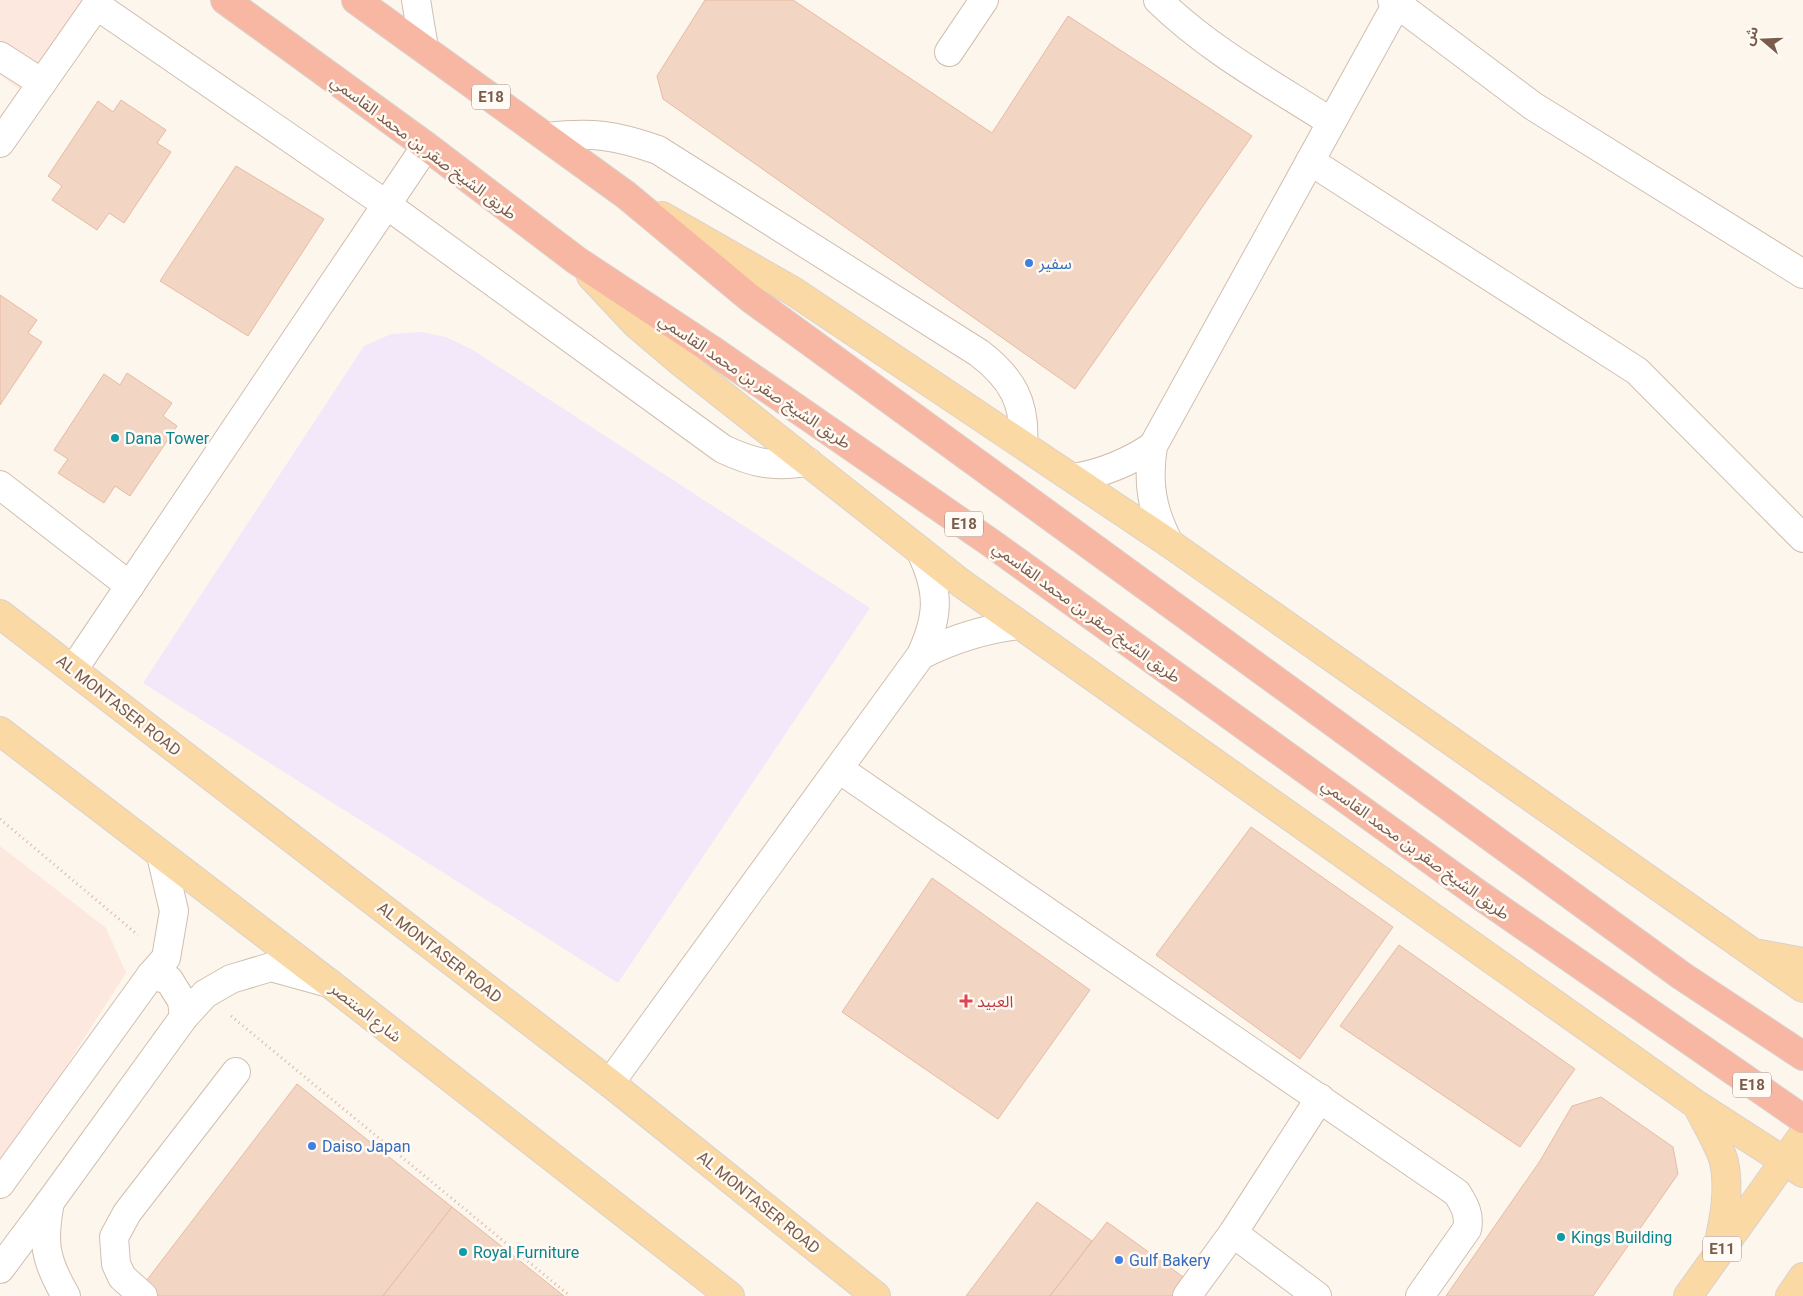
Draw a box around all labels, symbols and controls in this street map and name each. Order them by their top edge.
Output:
north arrow [1738,15,1788,65]
text: ش [1740,24,1761,47]
street label: طريق الشيخ صقر بن محمد القاسمي [325,71,520,226]
road number: E18 [472,84,510,110]
place label: سفير [1038,254,1072,273]
marker: سفير [1023,257,1035,269]
street label: طريق الشيخ صقر بن محمد القاسمي [653,310,854,455]
place label: Dana Tower [125,429,210,448]
marker: Dana Tower [109,432,121,444]
road number: E18 [945,512,983,536]
street label: طريق الشيخ صقر بن محمد القاسمي [987,538,1184,689]
street label: AL MONTASER ROAD [53,651,185,760]
street label: طريق الشيخ صقر بن محمد القاسمي [1316,775,1513,926]
street label: AL MONTASER ROAD [374,898,506,1007]
street label: شارع المنتصر [324,978,405,1049]
place label: العبيد [977,992,1013,1011]
marker: العبيد [959,994,973,1008]
road number: E18 [1733,1072,1771,1098]
place label: Daiso Japan [322,1137,411,1156]
marker: Daiso Japan [306,1140,318,1152]
street label: AL MONTASER ROAD [693,1147,824,1258]
place label: Kings Building [1571,1228,1672,1247]
marker: Kings Building [1555,1231,1567,1243]
road number: E11 [1703,1236,1741,1262]
place label: Royal Furniture [473,1243,579,1262]
marker: Royal Furniture [457,1246,469,1258]
place label: Gulf Bakery [1129,1251,1211,1270]
marker: Gulf Bakery [1113,1254,1125,1266]

